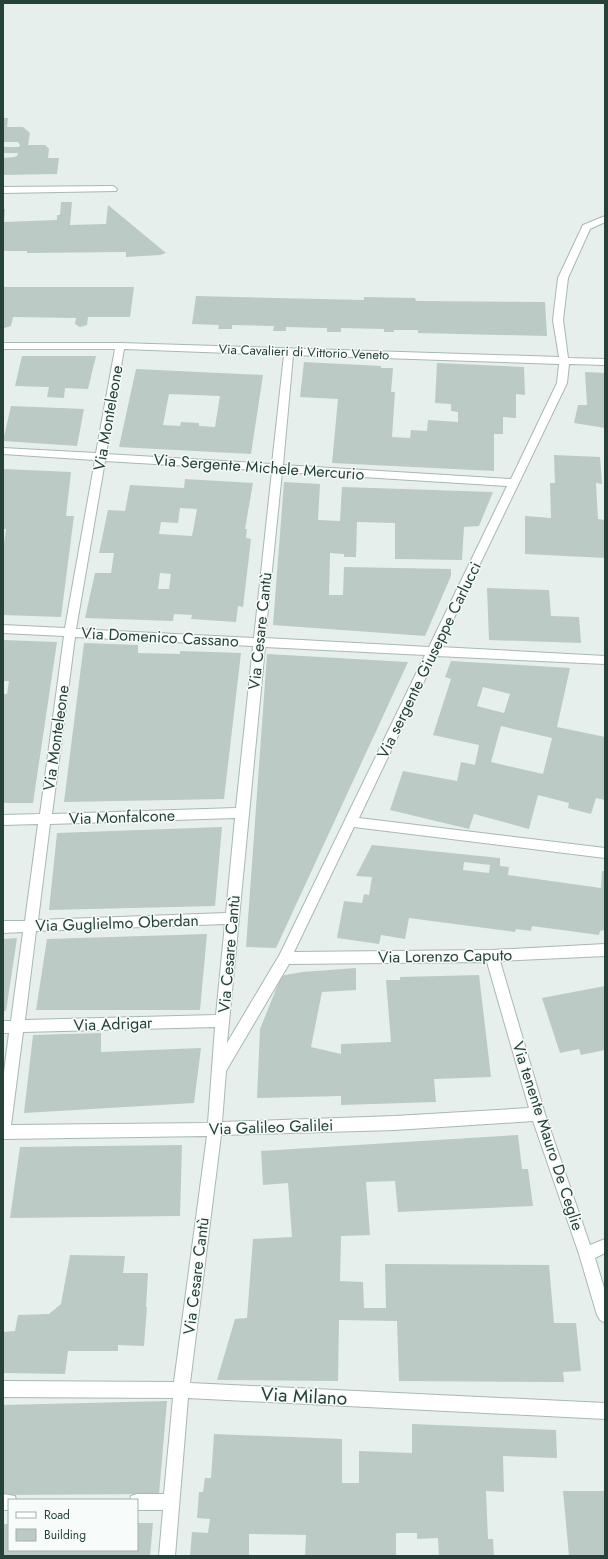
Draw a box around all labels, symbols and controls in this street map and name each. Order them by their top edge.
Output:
street label: Via Cavalieri di Vittorio Veneto [218,340,390,364]
street label: Via Monteleone [87,363,129,473]
street label: Via Sergente Michele Mercurio [153,448,365,486]
street label: Via sergente Giuseppe Carlucci [371,558,487,762]
street label: Via Cesare Cantù [242,571,278,691]
street label: Via Domenico Cassano [81,621,240,653]
street label: Via Monteleone [37,684,75,792]
street label: Via Monfalcone [68,804,176,830]
street label: Via Cesare Cantù [212,894,246,1014]
street label: Via Guglielmo Oberdan [35,909,199,937]
street label: Via Lorenzo Caputo [378,943,513,969]
street label: Via Adrigar [73,1011,153,1037]
street label: Via tenente Mauro De Ceglie [507,1039,589,1233]
street label: Via Galileo Galilei [208,1113,334,1141]
street label: Via Cesare Cantù [177,1216,215,1336]
street label: Via Milano [260,1380,348,1412]
legend [8,1499,138,1551]
text: Road [44,1506,70,1524]
text: Building [44,1526,86,1544]

